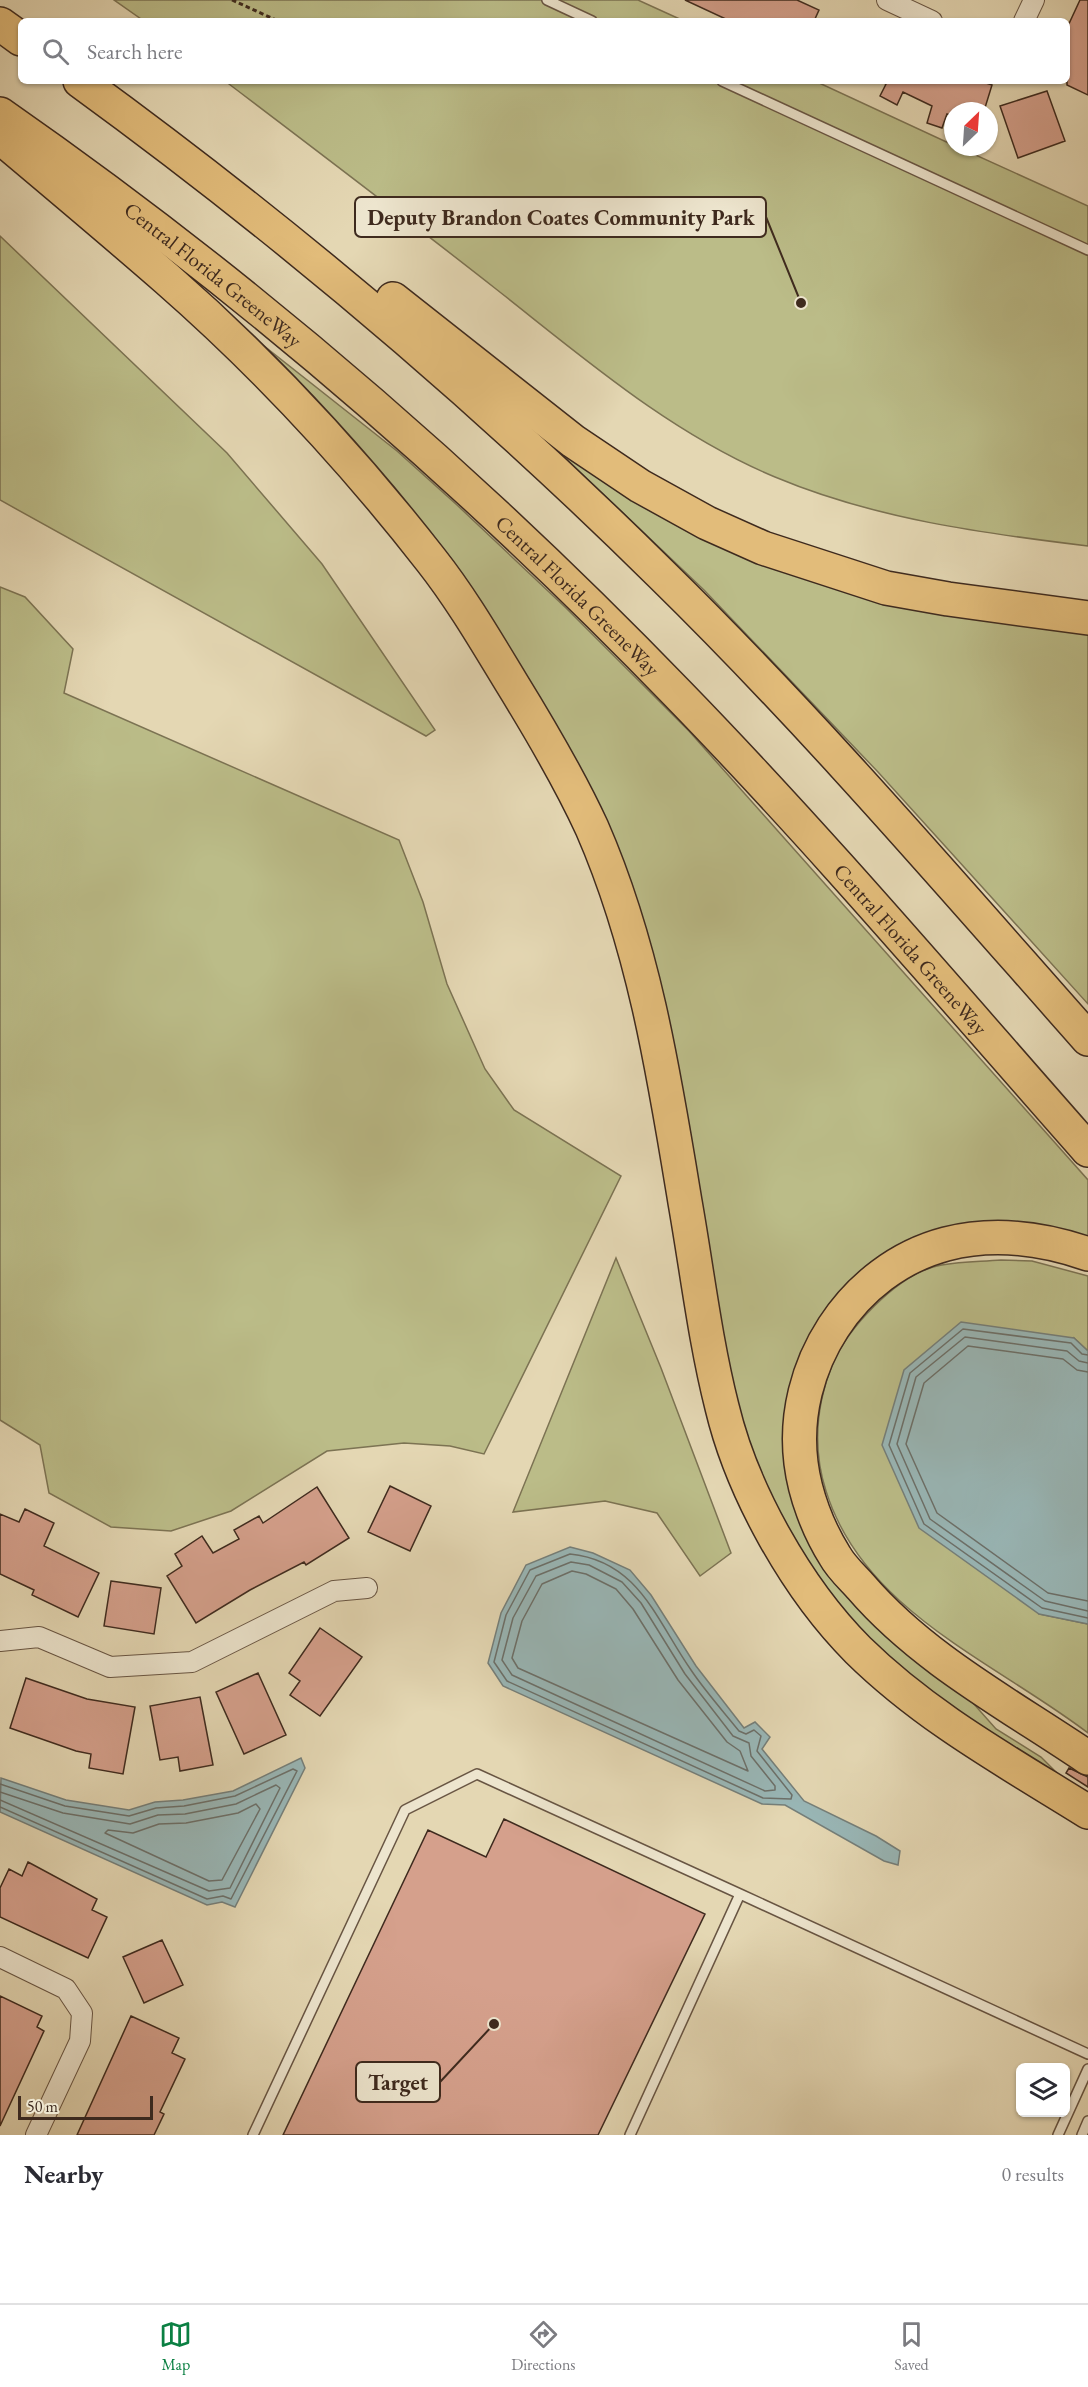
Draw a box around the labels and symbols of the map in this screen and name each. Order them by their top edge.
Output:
north arrow [944,102,998,156]
street label: Central Florida GreeneWay [119,195,309,353]
callout: Deputy Brandon Coates Community Park [355,197,766,237]
text: Deputy Brandon Coates Community Park [367,203,756,232]
street label: Central Florida GreeneWay [490,509,667,682]
street label: Central Florida GreeneWay [828,858,995,1041]
callout: Target [356,2062,440,2102]
text: Target [368,2068,429,2097]
scale bar [18,2093,153,2120]

